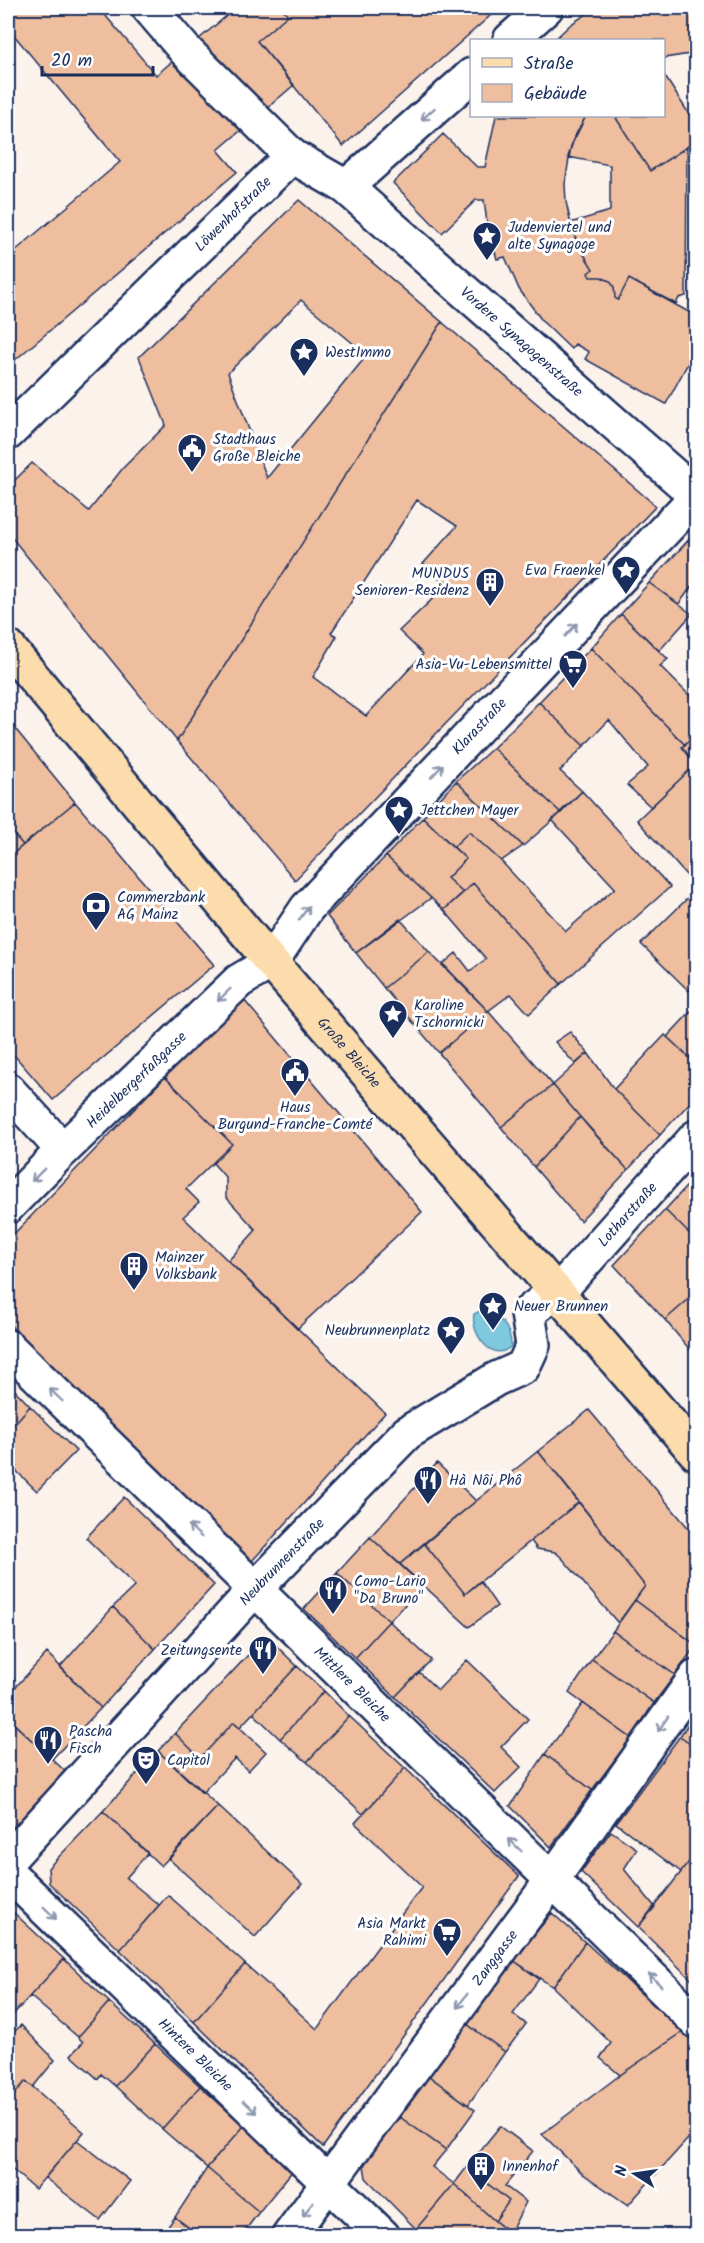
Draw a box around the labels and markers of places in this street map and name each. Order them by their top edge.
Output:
place label: Judenviertel und alte Synagoge [508,216,612,257]
place icon: Judenviertel und alte Synagoge [471,220,503,262]
place icon: WestImmo [288,336,320,378]
place label: WestImmo [325,341,391,365]
place label: Stadthaus Große Bleiche [213,428,301,469]
public building icon: Stadthaus Große Bleiche [176,432,208,474]
place icon: Eva Fraenkel [610,554,642,596]
place label: Eva Fraenkel [525,559,605,583]
place label: MUNDUS Senioren-Residenz [355,562,469,603]
building icon: MUNDUS Senioren-Residenz [474,566,506,608]
supermarket icon: Asia-Vu-Lebensmittel [557,648,589,690]
place label: Asia-Vu-Lebensmittel [415,653,552,677]
place icon: Jettchen Mayer [383,794,415,836]
place label: Jettchen Mayer [420,799,520,823]
place label: Commerzbank AG Mainz [117,886,206,927]
bank icon: Commerzbank AG Mainz [80,890,112,932]
place label: Karoline Tschornicki [414,994,485,1035]
place icon: Karoline Tschornicki [377,998,409,1040]
public building icon: Haus Burgund-Franche-Comté [279,1056,311,1098]
place label: Haus Burgund-Franche-Comté [218,1096,374,1137]
place label: Mainzer Volksbank [155,1246,218,1287]
building icon: Mainzer Volksbank [118,1250,150,1292]
place icon: Neuer Brunnen [477,1290,509,1332]
place label: Neuer Brunnen [514,1295,608,1319]
place icon: Neubrunnenplatz [435,1314,467,1356]
place label: Neubrunnenplatz [325,1319,430,1343]
restaurant icon: Hà Nôi Phô [412,1464,444,1506]
place label: Hà Nôi Phô [449,1469,522,1493]
place label: Como-Lario "Da Bruno" [354,1570,426,1611]
restaurant icon: Como-Lario "Da Bruno" [317,1574,349,1616]
restaurant icon: Zeitungsente [247,1634,279,1676]
place label: Zeitungsente [161,1639,242,1663]
place label: Pascha Fisch [69,1720,112,1761]
restaurant icon: Pascha Fisch [32,1724,64,1766]
theatre icon: Capitol [130,1744,162,1786]
place label: Capitol [167,1749,210,1773]
place label: Asia Markt Rahimi [357,1912,427,1953]
supermarket icon: Asia Markt Rahimi [431,1916,463,1958]
building icon: Innenhof [465,2150,497,2192]
place label: Innenhof [502,2155,559,2179]

